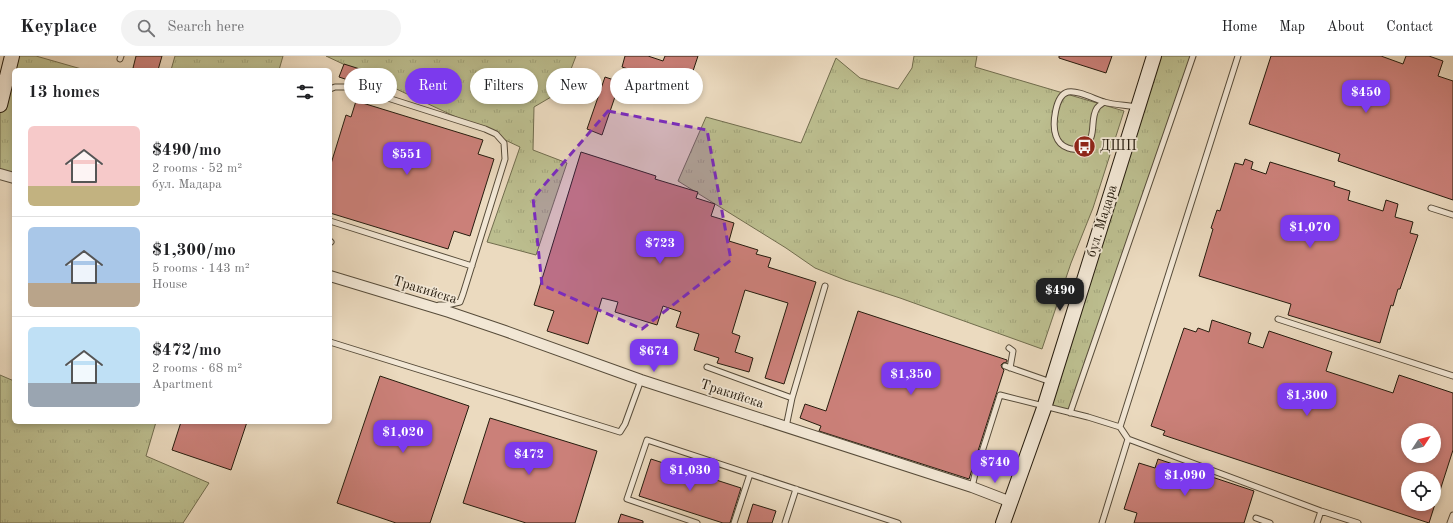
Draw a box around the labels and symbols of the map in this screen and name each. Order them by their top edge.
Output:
pin: $450 [1342,80,1390,114]
bus stop icon: ДШП [1071,133,1097,159]
place label: ДШП [1100,139,1137,153]
pin: $551 [383,142,431,176]
street label: бул. Мадара [1084,183,1120,259]
pin: $1,070 [1277,215,1343,249]
pin: $723 [636,231,684,265]
street label: Тракийска [391,274,459,306]
pin: $490 [1036,278,1084,312]
pin: $674 [630,339,678,373]
pin: $1,350 [878,362,944,396]
street label: Тракийска [698,377,766,411]
pin: $1,300 [1274,383,1340,417]
pin: $1,020 [370,420,436,454]
north arrow [1401,423,1441,463]
pin: $472 [505,442,553,476]
pin: $740 [971,450,1019,484]
pin: $1,030 [657,458,723,492]
pin: $1,090 [1152,463,1218,497]

